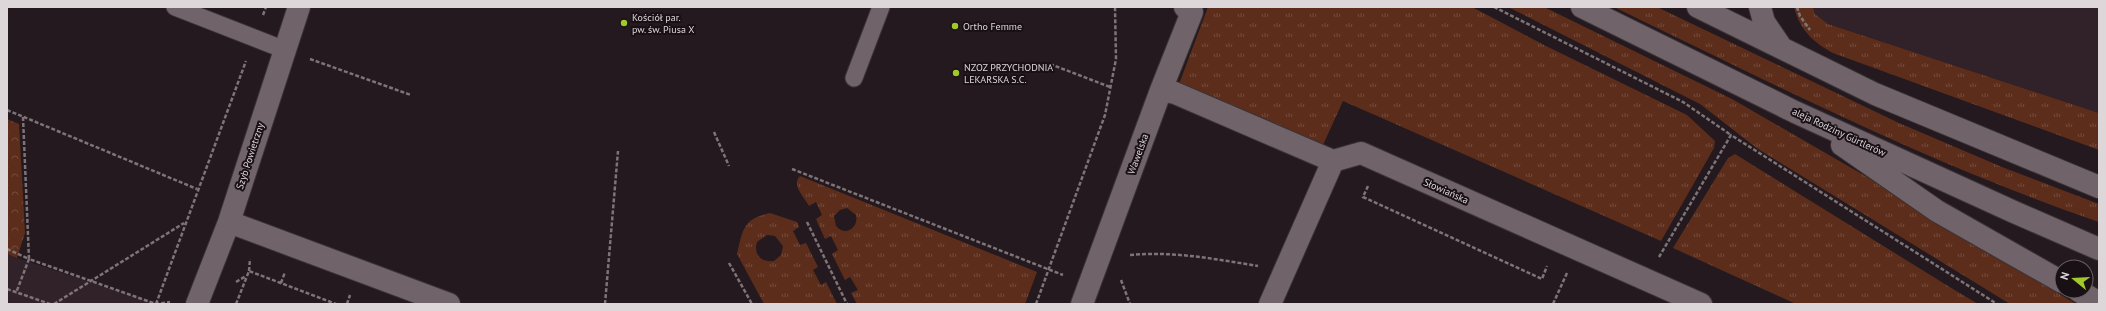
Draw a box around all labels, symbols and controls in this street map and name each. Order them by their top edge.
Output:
place label: Kościół par. pw. św. Piusa X [632,11,694,36]
marker: Kościół par. pw. św. Piusa X [619,18,629,28]
place label: Ortho Femme [963,20,1022,33]
marker: Ortho Femme [950,21,960,31]
place label: NZOZ PRZYCHODNIA LEKARSKA S.C. [964,61,1053,86]
marker: NZOZ PRZYCHODNIA LEKARSKA S.C. [951,68,961,78]
street label: aleja Rodziny Gürtlerów [1790,105,1888,160]
street label: Szyb Powietrzny [233,121,267,191]
street label: Wawelska [1125,132,1151,176]
street label: Słowiańska [1421,175,1471,207]
north arrow [2054,259,2094,299]
text: N [2057,270,2072,282]

